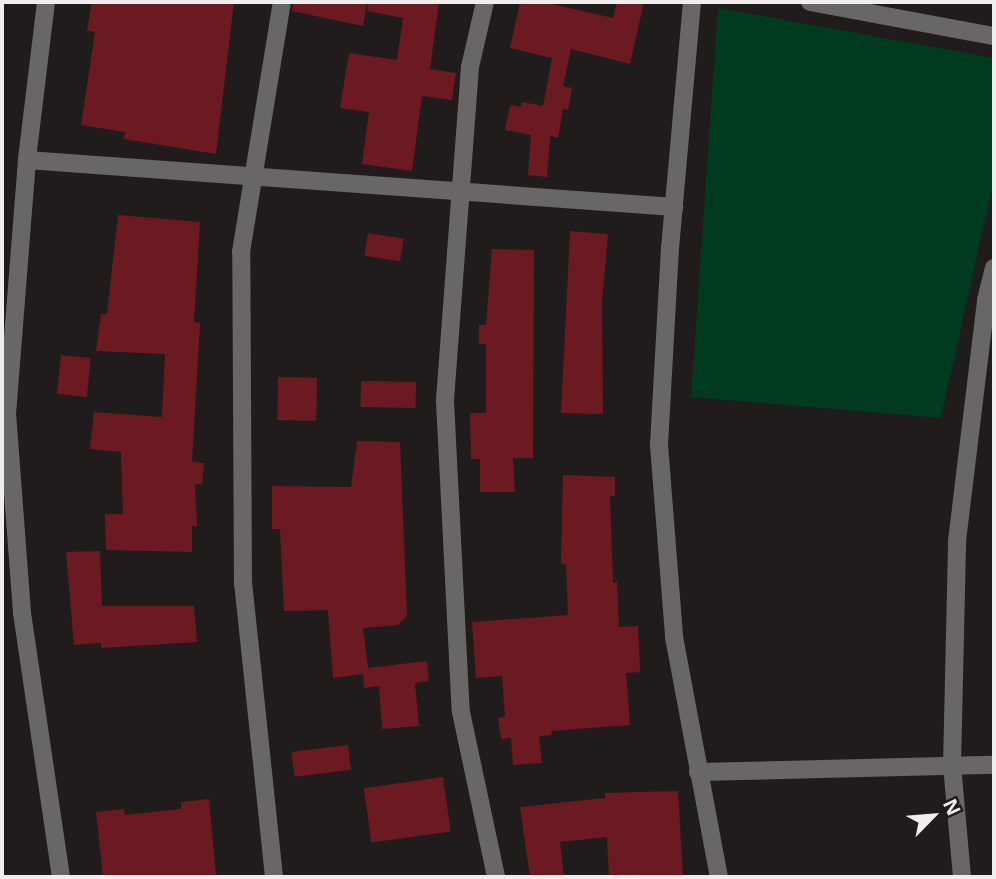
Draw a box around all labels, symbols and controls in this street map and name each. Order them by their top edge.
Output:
north arrow [898,781,968,851]
text: N [937,795,967,820]

